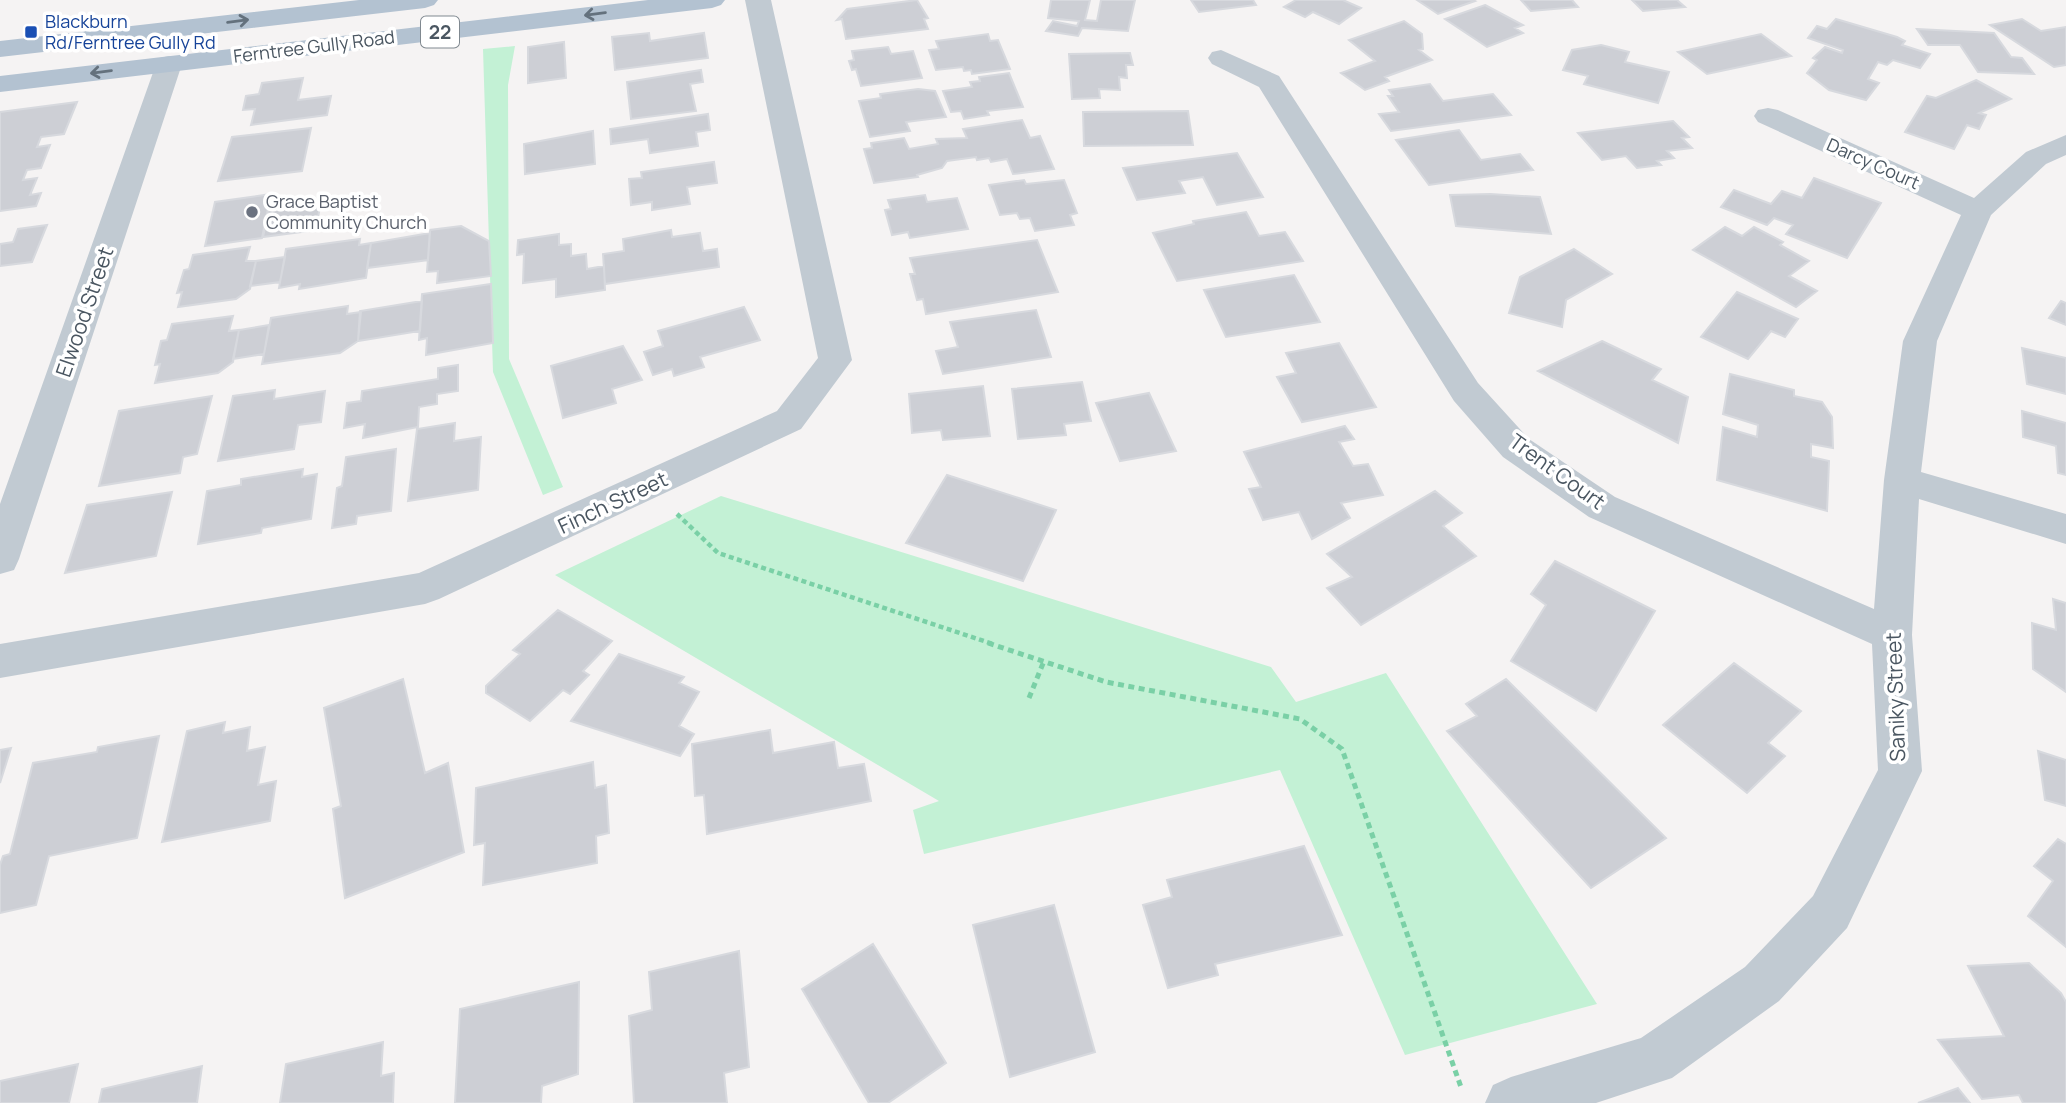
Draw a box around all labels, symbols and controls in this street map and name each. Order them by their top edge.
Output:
one-way arrow [585,7,607,20]
place label: Blackburn Rd/Ferntree Gully Rd [45,9,216,54]
one-way arrow [226,15,249,28]
road number: 22 [421,16,459,48]
marker: Blackburn Rd/Ferntree Gully Rd [23,24,39,40]
street label: Ferntree Gully Road [232,24,396,68]
one-way arrow [90,65,113,78]
street label: Darcy Court [1823,132,1924,194]
place label: Grace Baptist Community Church [266,189,427,234]
marker: Grace Baptist Community Church [244,204,260,220]
street label: Elwood Street [49,243,119,380]
street label: Trent Court [1504,427,1611,515]
street label: Finch Street [553,465,672,540]
street label: Saniky Street [1879,632,1911,762]

